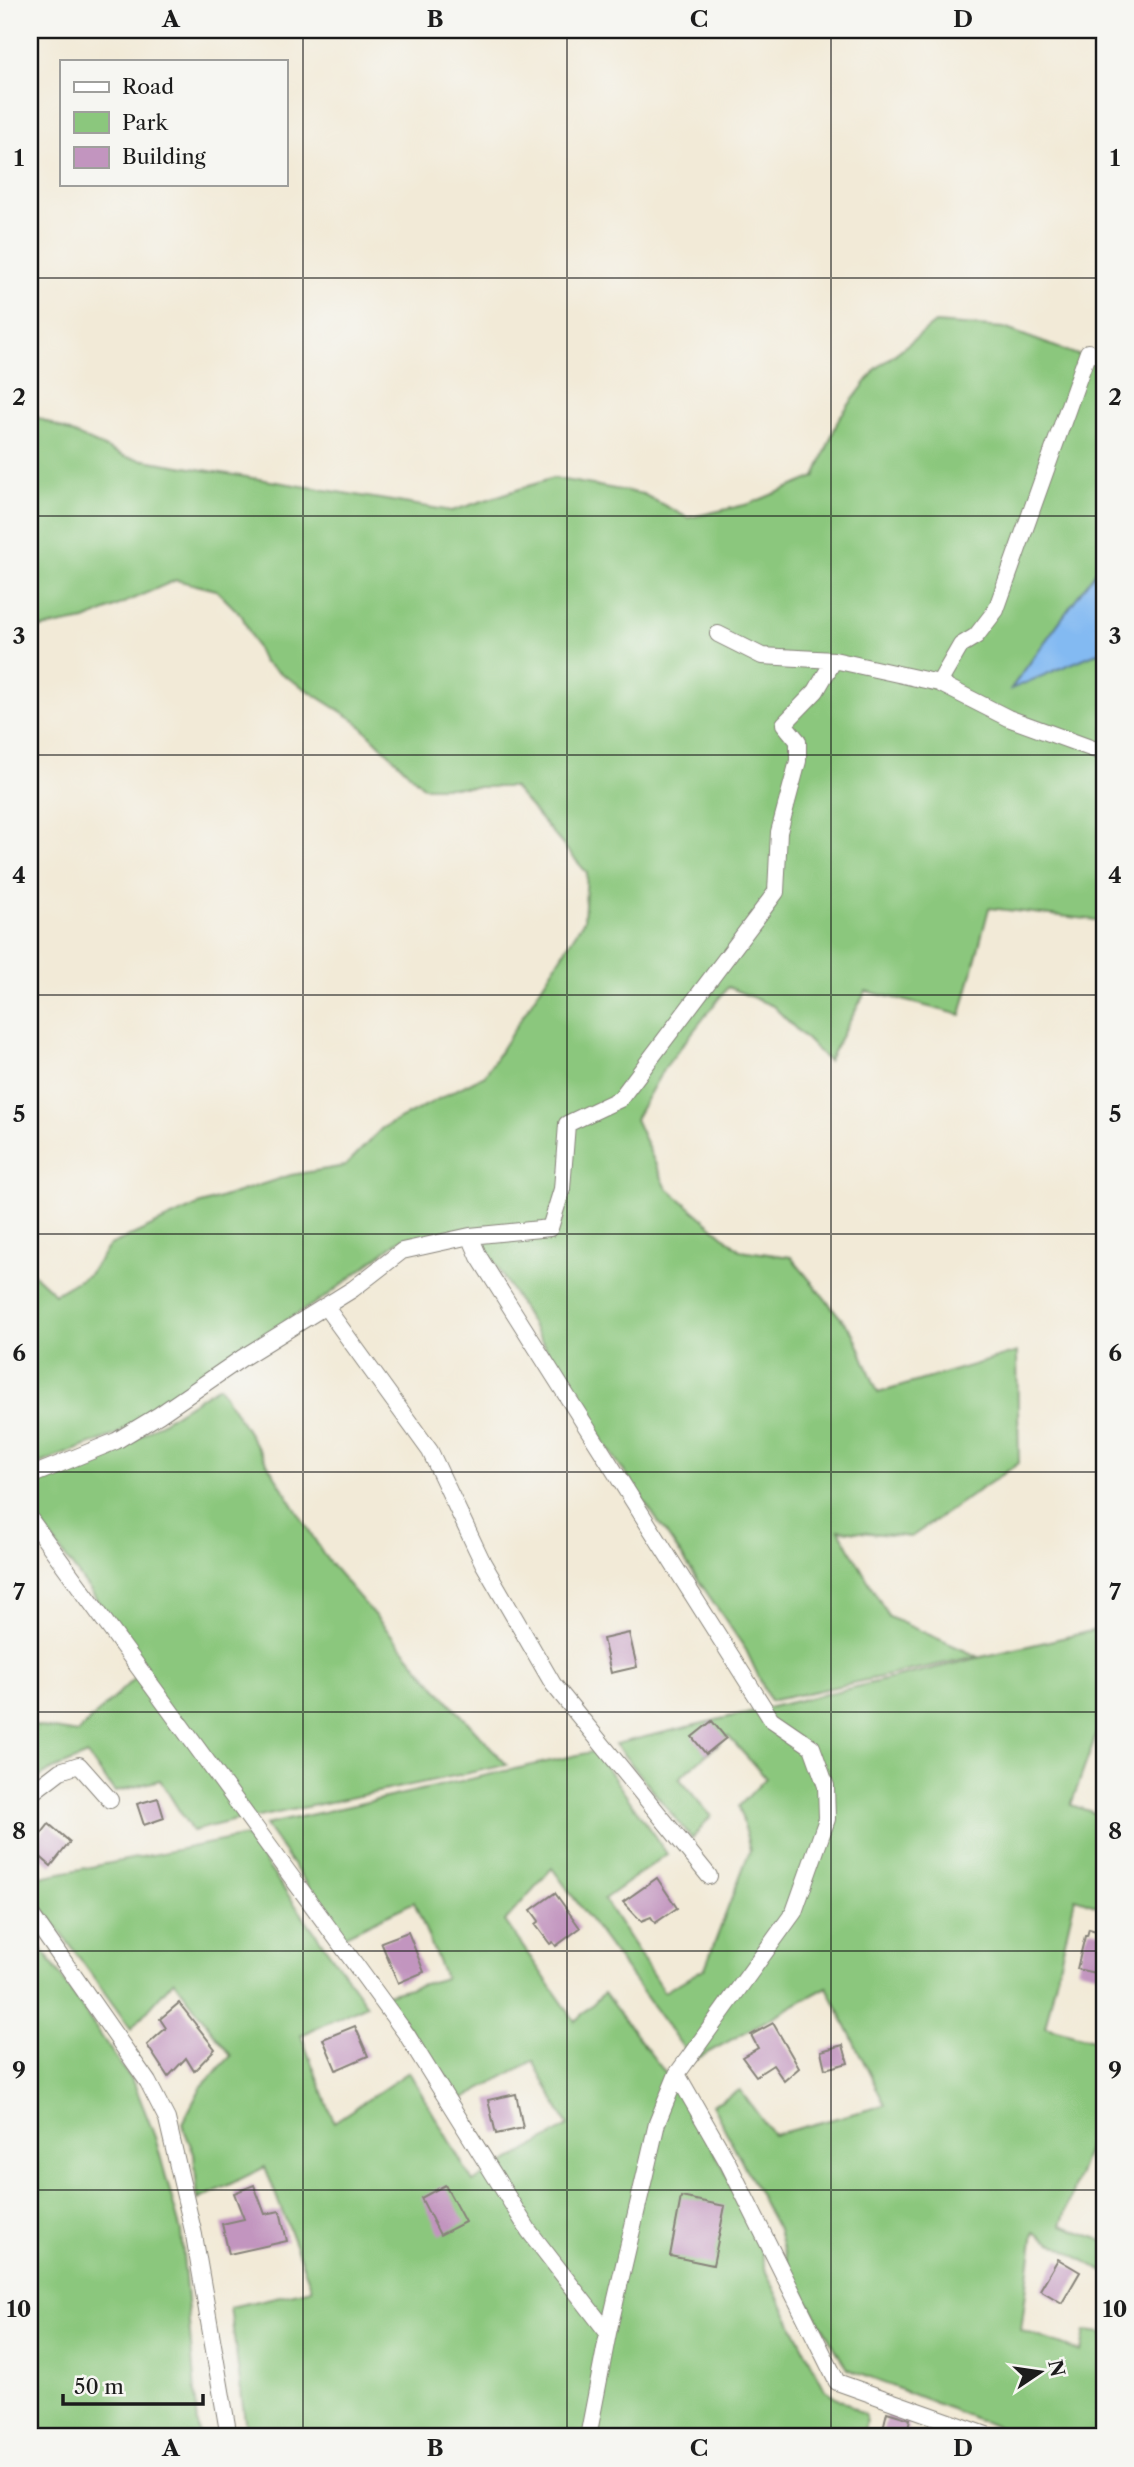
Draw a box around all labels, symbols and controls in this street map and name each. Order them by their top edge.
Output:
text: A [161,5,181,33]
text: B [426,5,444,33]
text: C [690,5,708,33]
text: D [953,5,973,33]
legend [60,60,287,186]
text: Road [122,74,174,99]
text: Park [122,110,168,135]
text: 1 [14,144,25,172]
text: Building [122,144,207,169]
text: 1 [1110,144,1121,172]
text: 2 [12,383,26,411]
text: 2 [1108,383,1122,411]
text: 3 [13,622,26,650]
text: 3 [1109,622,1122,650]
text: 4 [12,861,26,889]
text: 4 [1108,861,1122,889]
text: 5 [13,1100,25,1128]
text: 5 [1109,1100,1121,1128]
text: 6 [12,1339,26,1367]
text: 6 [1108,1339,1122,1367]
text: 7 [13,1578,25,1606]
text: 7 [1109,1578,1121,1606]
text: 8 [12,1817,26,1845]
text: 8 [1108,1817,1122,1845]
text: 9 [12,2056,26,2084]
text: 9 [1108,2056,1122,2084]
text: 10 [7,2295,31,2323]
text: 10 [1103,2295,1127,2323]
north arrow [1004,2338,1074,2408]
text: N [1043,2358,1069,2379]
scale bar [63,2362,203,2406]
text: 50 m [74,2374,124,2399]
text: A [161,2434,181,2462]
text: B [426,2434,444,2462]
text: C [690,2434,708,2462]
text: D [953,2434,973,2462]

